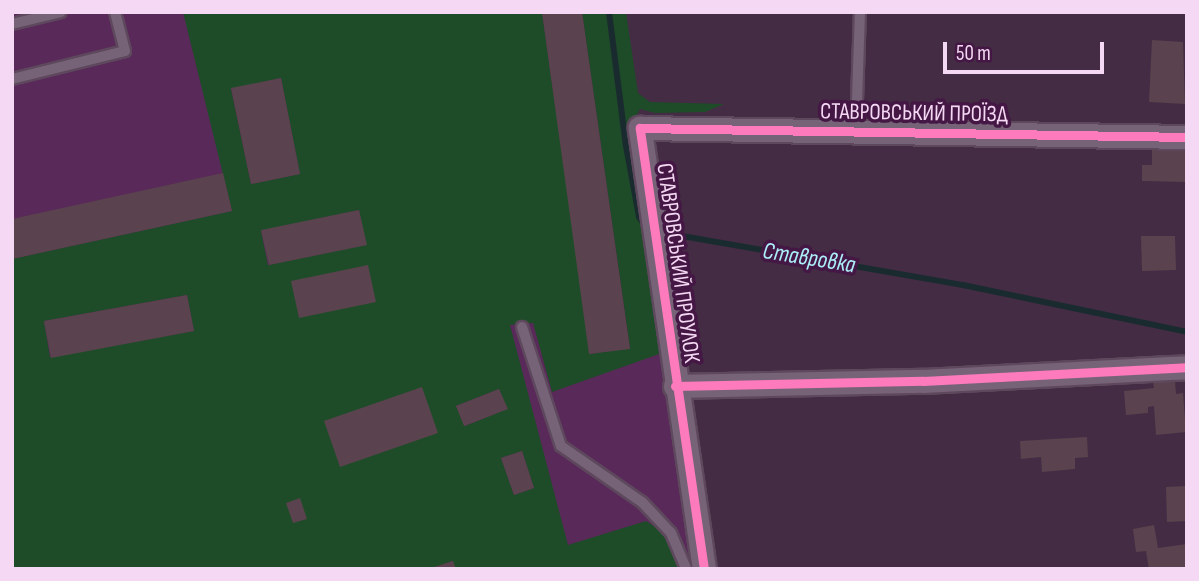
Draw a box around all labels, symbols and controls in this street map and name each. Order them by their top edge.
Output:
scale bar [947,28,1108,72]
text: 50 m [956,41,991,66]
street label: СТАВРОВСЬКИЙ ПРОЇЗД [820,98,1008,128]
street label: СТАВРОВСЬКИЙ ПРОУЛОК [650,161,706,365]
water label: Ставровка [761,236,857,280]

